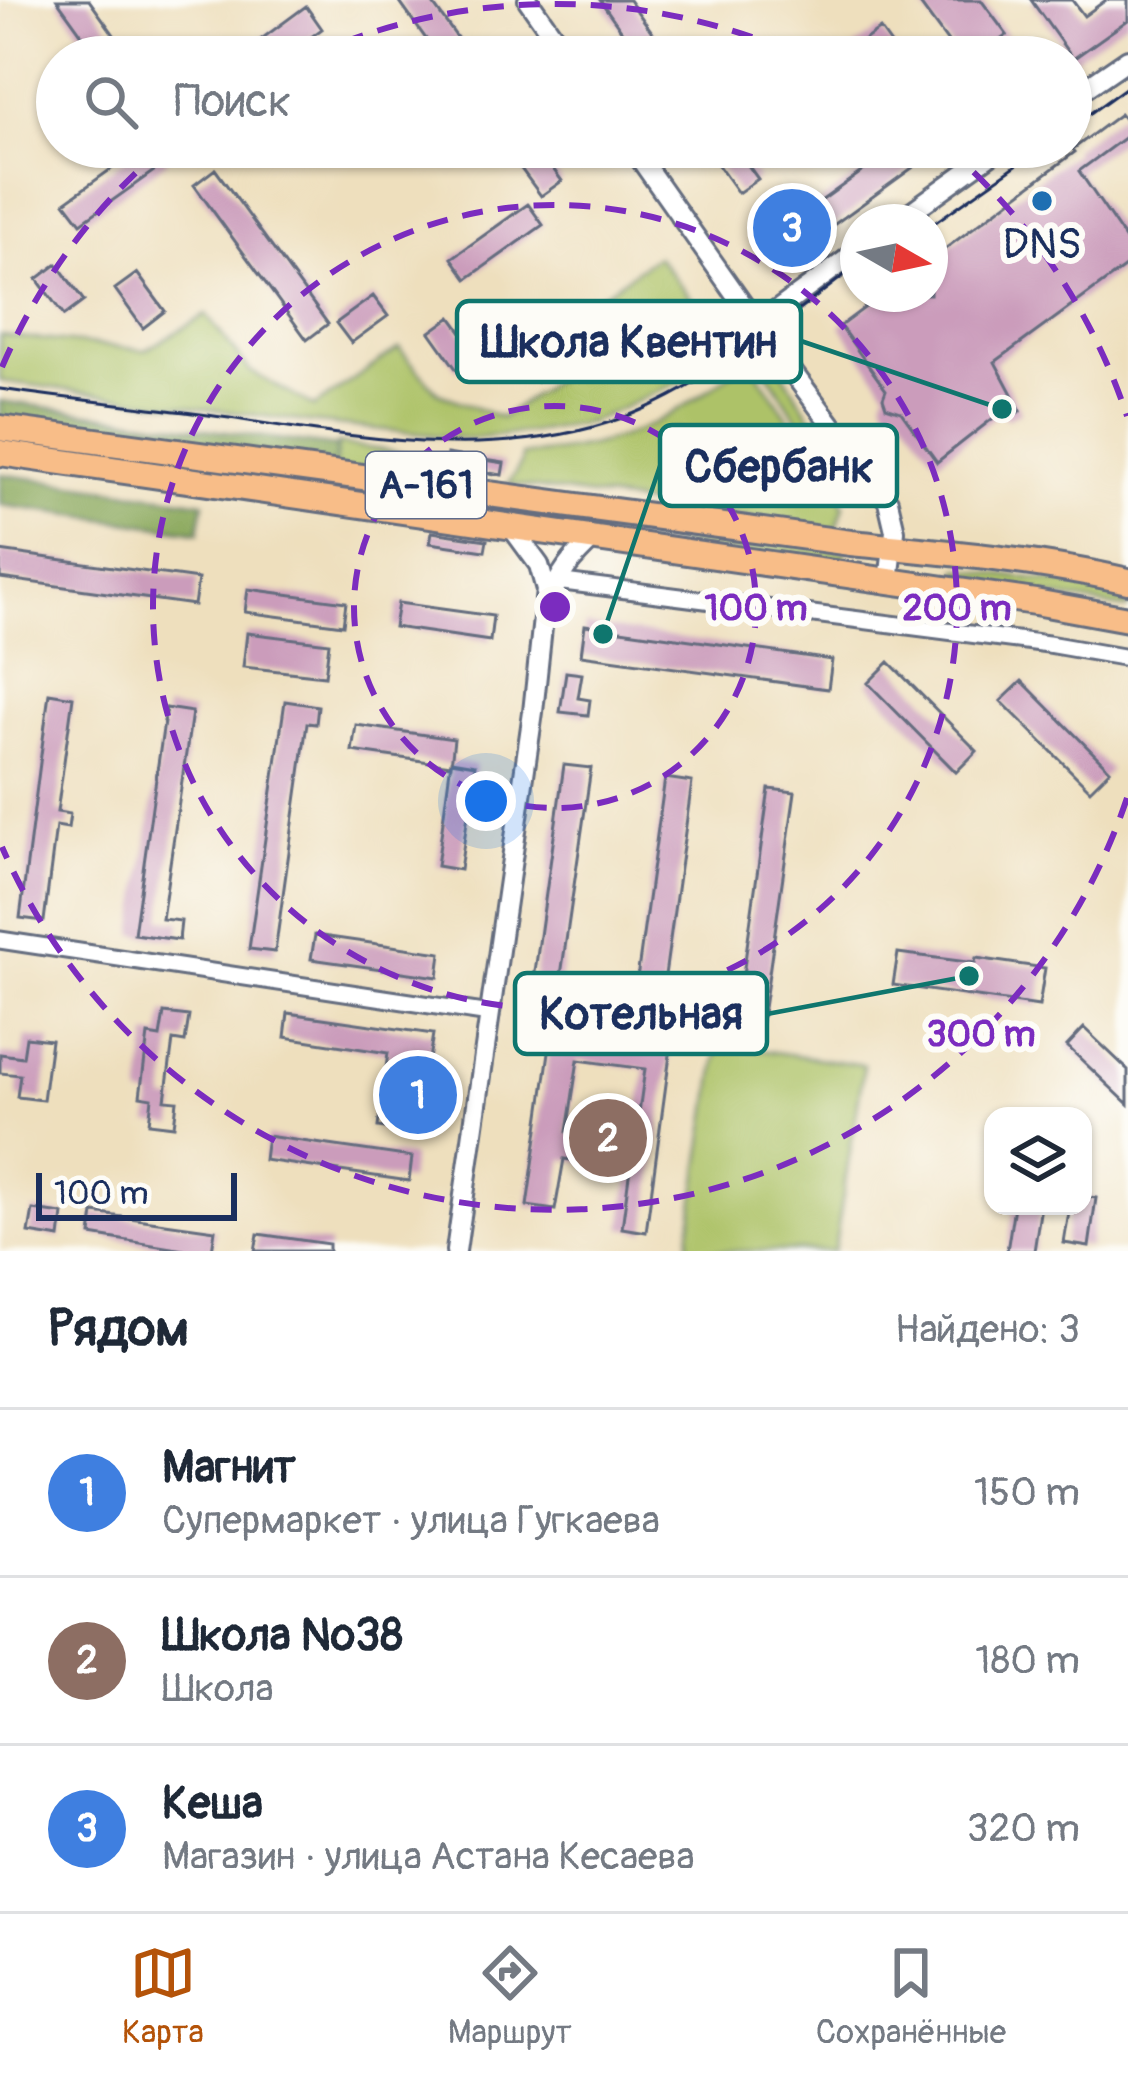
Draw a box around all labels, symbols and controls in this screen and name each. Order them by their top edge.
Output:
search box [36,36,1092,168]
icon: search [78,69,144,135]
text: Поиск [174,74,291,130]
pin: 3 [753,183,831,273]
marker: DNS [1029,188,1055,214]
north arrow [840,204,948,312]
place label: DNS [1002,219,1082,271]
callout: Школа Квентин [457,301,801,382]
text: Школа Квентин [480,315,777,371]
callout: Сбербанк [660,425,897,506]
text: Сбербанк [684,440,874,496]
road number: А-161 [366,452,486,518]
centre of rings [534,586,576,628]
text: 100 m [704,586,808,631]
text: 200 m [902,586,1012,631]
your location [456,771,516,831]
callout: Котельная [515,973,767,1054]
text: Котельная [539,987,743,1043]
text: 300 m [926,1012,1036,1057]
pin: 1 [379,1050,457,1140]
pin: 2 [569,1093,647,1183]
map controls [984,1107,1092,1215]
button: layers [984,1107,1092,1215]
scale bar [36,1167,237,1220]
text: 100 m [54,1173,148,1214]
text: Рядом [48,1297,189,1361]
text: Найдено: 3 [895,1305,1080,1354]
text: Магнит [162,1440,296,1496]
text: 1 [79,1468,95,1517]
text: 150 m [974,1468,1080,1517]
text: Супермаркет · улица Гугкаева [162,1496,660,1545]
text: Школа №38 [162,1608,403,1664]
text: 2 [76,1636,98,1685]
text: 180 m [975,1636,1080,1685]
text: Школа [162,1664,274,1713]
text: Кеша [162,1776,263,1832]
text: 3 [76,1804,98,1853]
text: 320 m [967,1804,1080,1853]
text: Магазин · улица Астана Кесаева [162,1832,695,1881]
tab: Карта [122,1940,204,2053]
tab: Маршрут [448,1940,572,2053]
tab: Сохранённые [816,1940,1006,2053]

